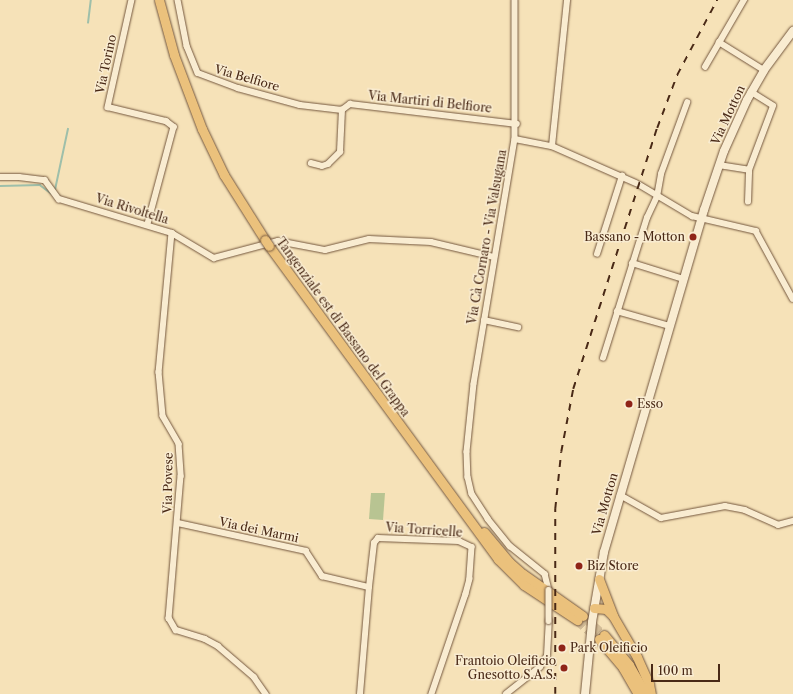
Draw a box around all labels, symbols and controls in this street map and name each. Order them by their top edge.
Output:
street label: Via Torino [93,33,119,95]
street label: Via Belfiore [213,62,281,94]
street label: Via Motton [708,83,748,147]
street label: Via Martiri di Belfiore [367,88,493,116]
street label: Via Cà Cornaro - Via Valsugana [464,148,510,326]
street label: Via Rivoltella [94,191,170,227]
place label: Bassano - Motton [584,230,685,244]
marker: Bassano - Motton [688,232,698,242]
street label: Tangenziale est di Bassano del Grappa [273,235,413,419]
place label: Esso [637,397,663,411]
marker: Esso [624,399,634,409]
street label: Via Povese [160,452,176,514]
street label: Via Motton [589,471,621,537]
street label: Via dei Marmi [218,515,300,545]
street label: Via Torricelle [385,520,463,540]
place label: Biz Store [587,559,639,573]
marker: Biz Store [574,561,584,571]
place label: Park Oleificio [570,641,648,655]
marker: Park Oleificio [557,643,567,653]
place label: Frantoio Oleificio Gnesotto S.A.S. [455,654,556,682]
scale bar [653,656,722,682]
marker: Frantoio Oleificio Gnesotto S.A.S. [559,663,569,673]
text: 100 m [658,663,693,678]

